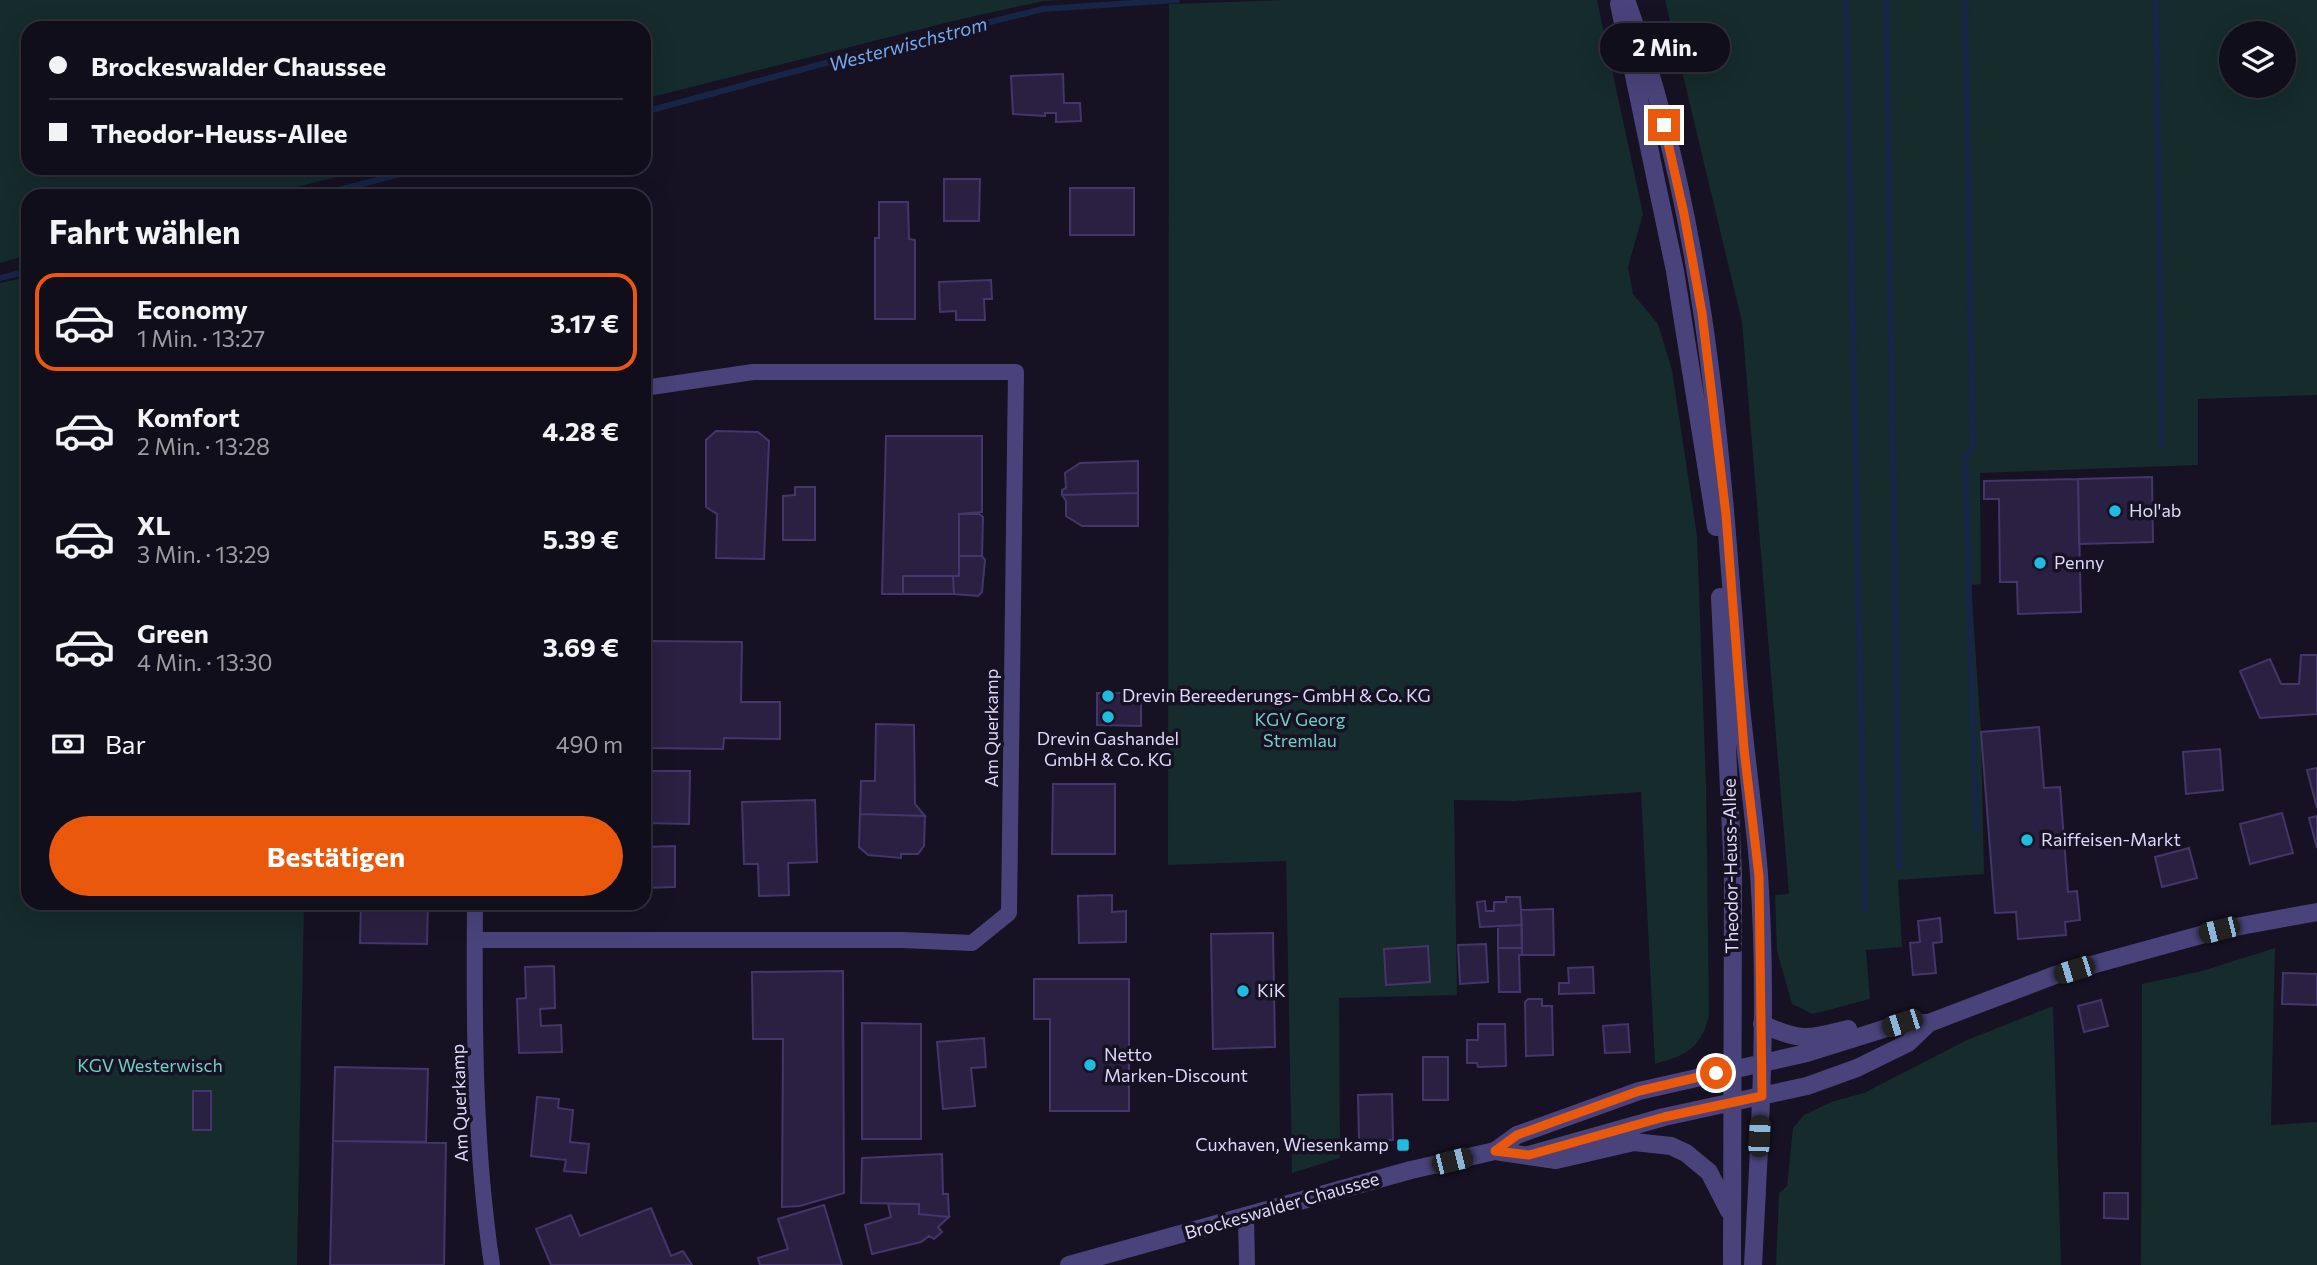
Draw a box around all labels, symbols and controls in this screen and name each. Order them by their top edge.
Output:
water label: Westerwischstrom [826,11,989,76]
map controls [2219,21,2296,98]
button: layers [2219,21,2296,98]
callout: 2 Min. [1599,24,1729,72]
text: 2 Min. [1632,33,1698,61]
text: Brockeswalder Chaussee [91,50,386,81]
route end [1648,109,1680,141]
text: Theodor-Heuss-Allee [91,117,348,148]
text: Fahrt wählen [49,211,241,251]
icon: car [53,291,116,354]
text: Economy [137,293,248,324]
text: 3.17 € [550,307,619,338]
text: 1 Min. · 13:27 [137,324,265,352]
icon: car [53,399,116,462]
text: Komfort [137,401,240,432]
text: 4.28 € [542,415,619,446]
text: 2 Min. · 13:28 [137,432,270,460]
place label: Hol'ab [2129,499,2182,521]
marker: Hol'ab [2107,503,2123,519]
icon: car [53,507,116,570]
text: XL [137,509,171,540]
text: 5.39 € [543,523,619,554]
text: 3 Min. · 13:29 [137,540,270,568]
place label: Penny [2054,551,2104,573]
marker: Penny [2032,555,2048,571]
icon: car [53,615,116,678]
text: Green [137,617,209,648]
text: 3.69 € [543,631,619,662]
text: 4 Min. · 13:30 [137,648,273,676]
street label: Am Querkamp [980,669,1002,787]
place label: Drevin Bereederungs- GmbH & Co. KG [1122,684,1431,706]
marker: Drevin Bereederungs- GmbH & Co. KG [1100,688,1116,704]
park label: KGV Georg Stremlau [1255,708,1346,751]
marker: Drevin Gashandel GmbH & Co. KG [1100,709,1116,725]
icon: cash [49,725,87,763]
place label: Drevin Gashandel GmbH & Co. KG [1037,727,1179,770]
text: Bar [105,728,146,759]
text: 490 m [556,730,623,758]
street label: Theodor-Heuss-Allee [1717,778,1743,954]
button: Bestätigen [49,816,623,896]
place label: Raiffeisen-Markt [2041,828,2181,850]
marker: Raiffeisen-Markt [2019,832,2035,848]
car [2197,915,2242,945]
car [2051,954,2098,986]
place label: KiK [1257,979,1286,1001]
marker: KiK [1235,983,1251,999]
car [1879,1007,1926,1039]
street label: Am Querkamp [446,1043,472,1163]
place label: Netto Marken-Discount [1104,1043,1248,1086]
park label: KGV Westerwisch [77,1054,223,1076]
marker: Netto Marken-Discount [1082,1057,1098,1073]
route start [1700,1057,1732,1089]
car [1748,1114,1771,1158]
place label: Cuxhaven, Wiesenkamp [1195,1133,1389,1155]
marker: Cuxhaven, Wiesenkamp [1395,1137,1411,1153]
car [1430,1146,1475,1176]
street label: Brockeswalder Chaussee [1182,1167,1381,1243]

